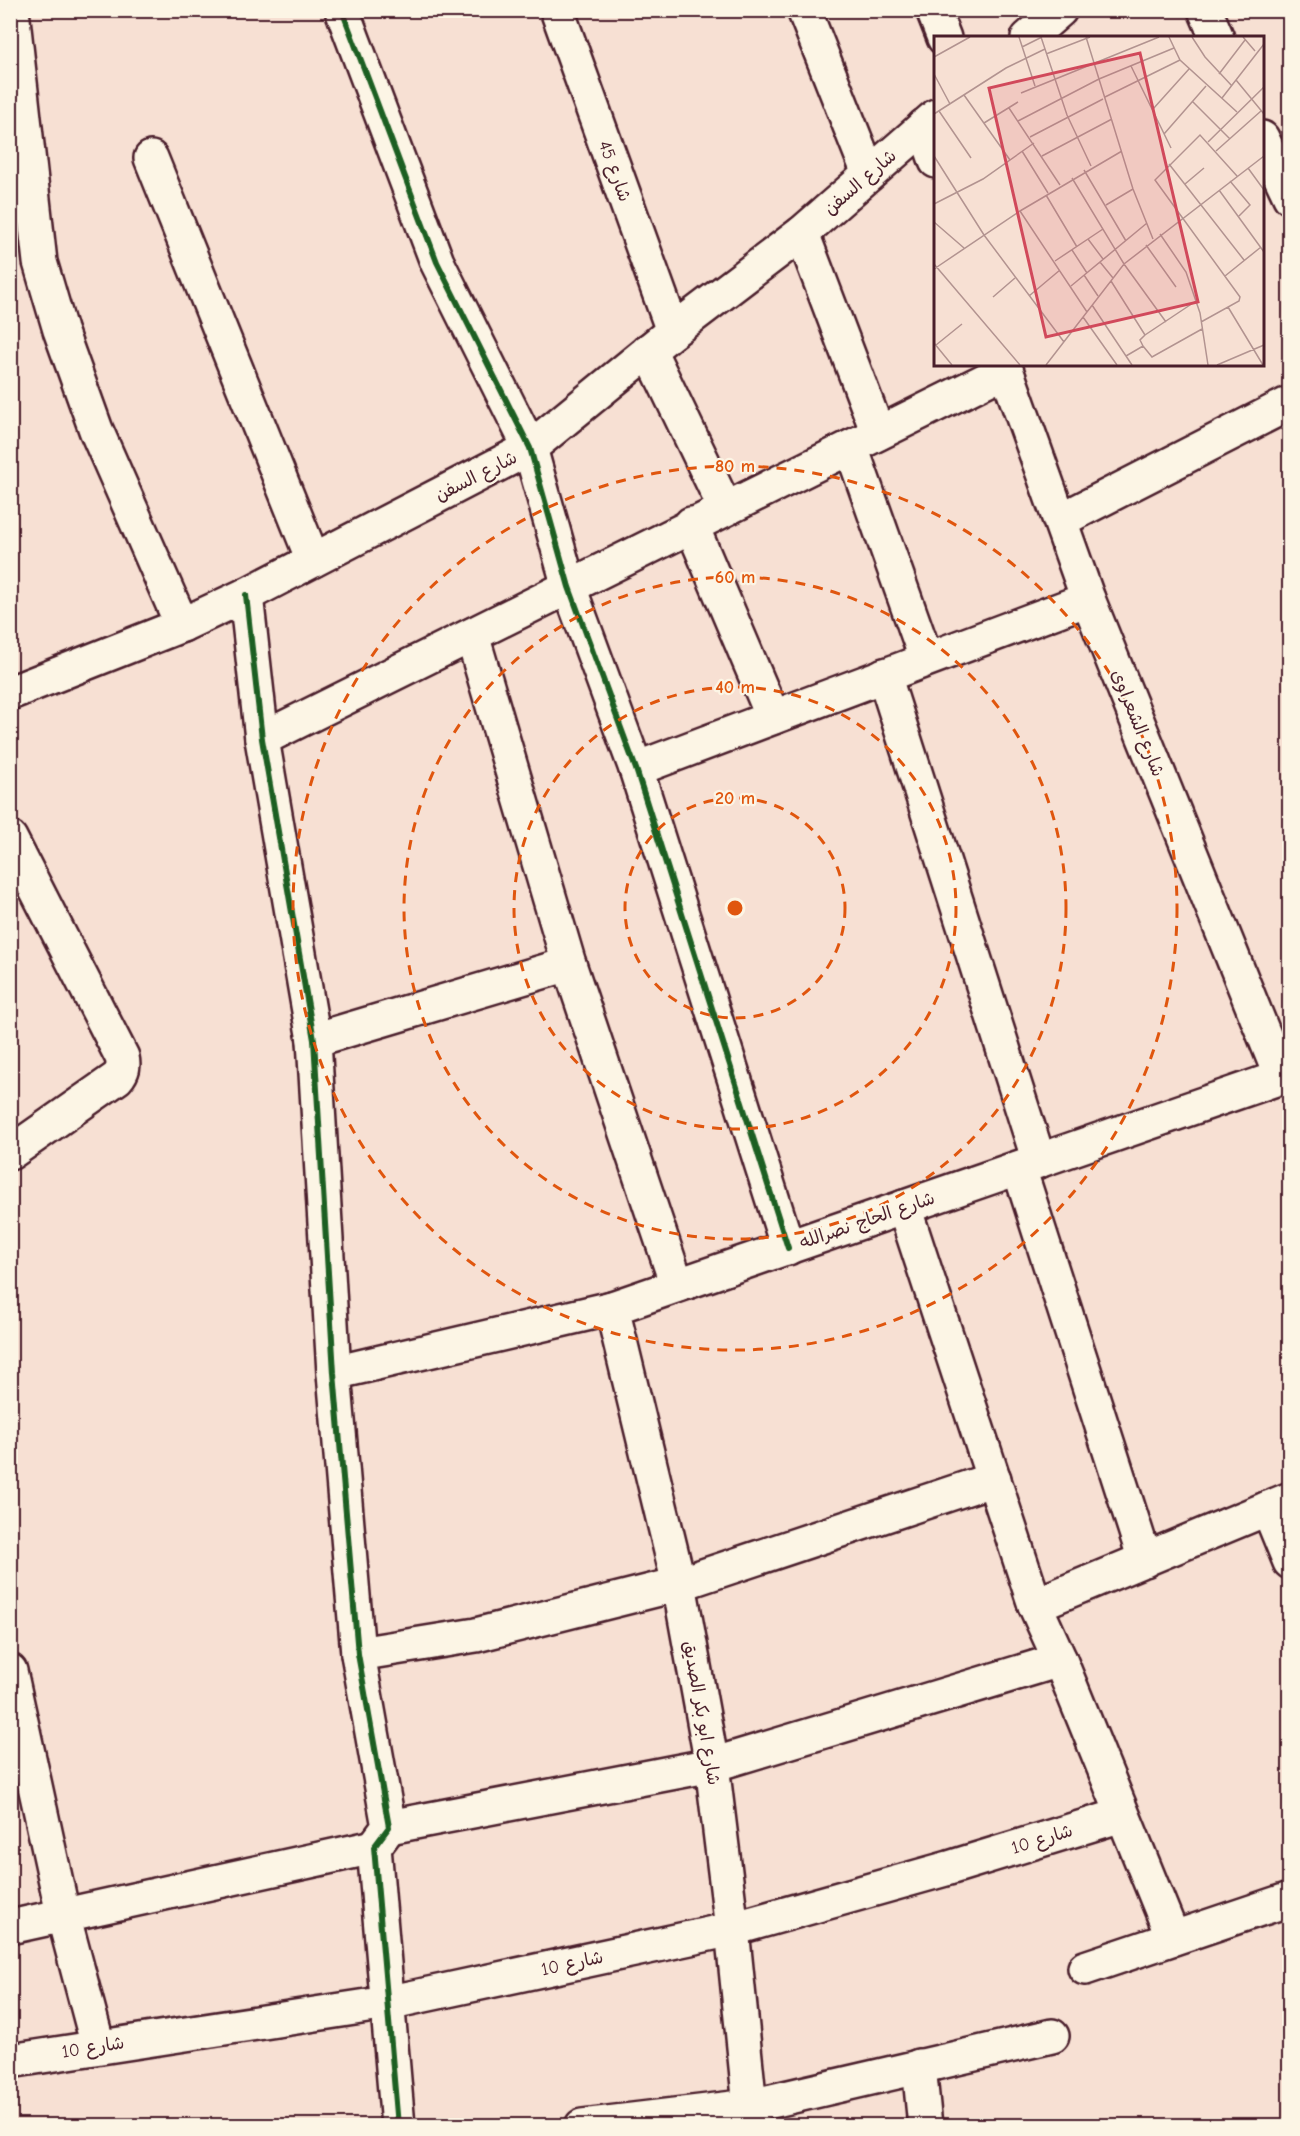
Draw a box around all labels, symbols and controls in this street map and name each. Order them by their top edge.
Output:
inset map [934,36,1264,366]
street label: شارع 45 [593,138,635,205]
street label: شارع السفن [820,145,901,220]
street label: شارع السفن [432,447,521,507]
text: 80 m [715,456,755,477]
text: 60 m [715,567,755,588]
street label: شارع الشعراوى [1106,667,1169,780]
text: 40 m [715,677,755,698]
text: 20 m [715,788,755,809]
centre of rings [725,898,745,918]
street label: شارع الحاج نصرالله [797,1188,938,1254]
street label: شارع ابو بكر الصديق [677,1639,725,1787]
street label: شارع 10 [1009,1820,1076,1860]
street label: شارع 10 [539,1947,605,1981]
street label: شارع 10 [60,2032,126,2064]

